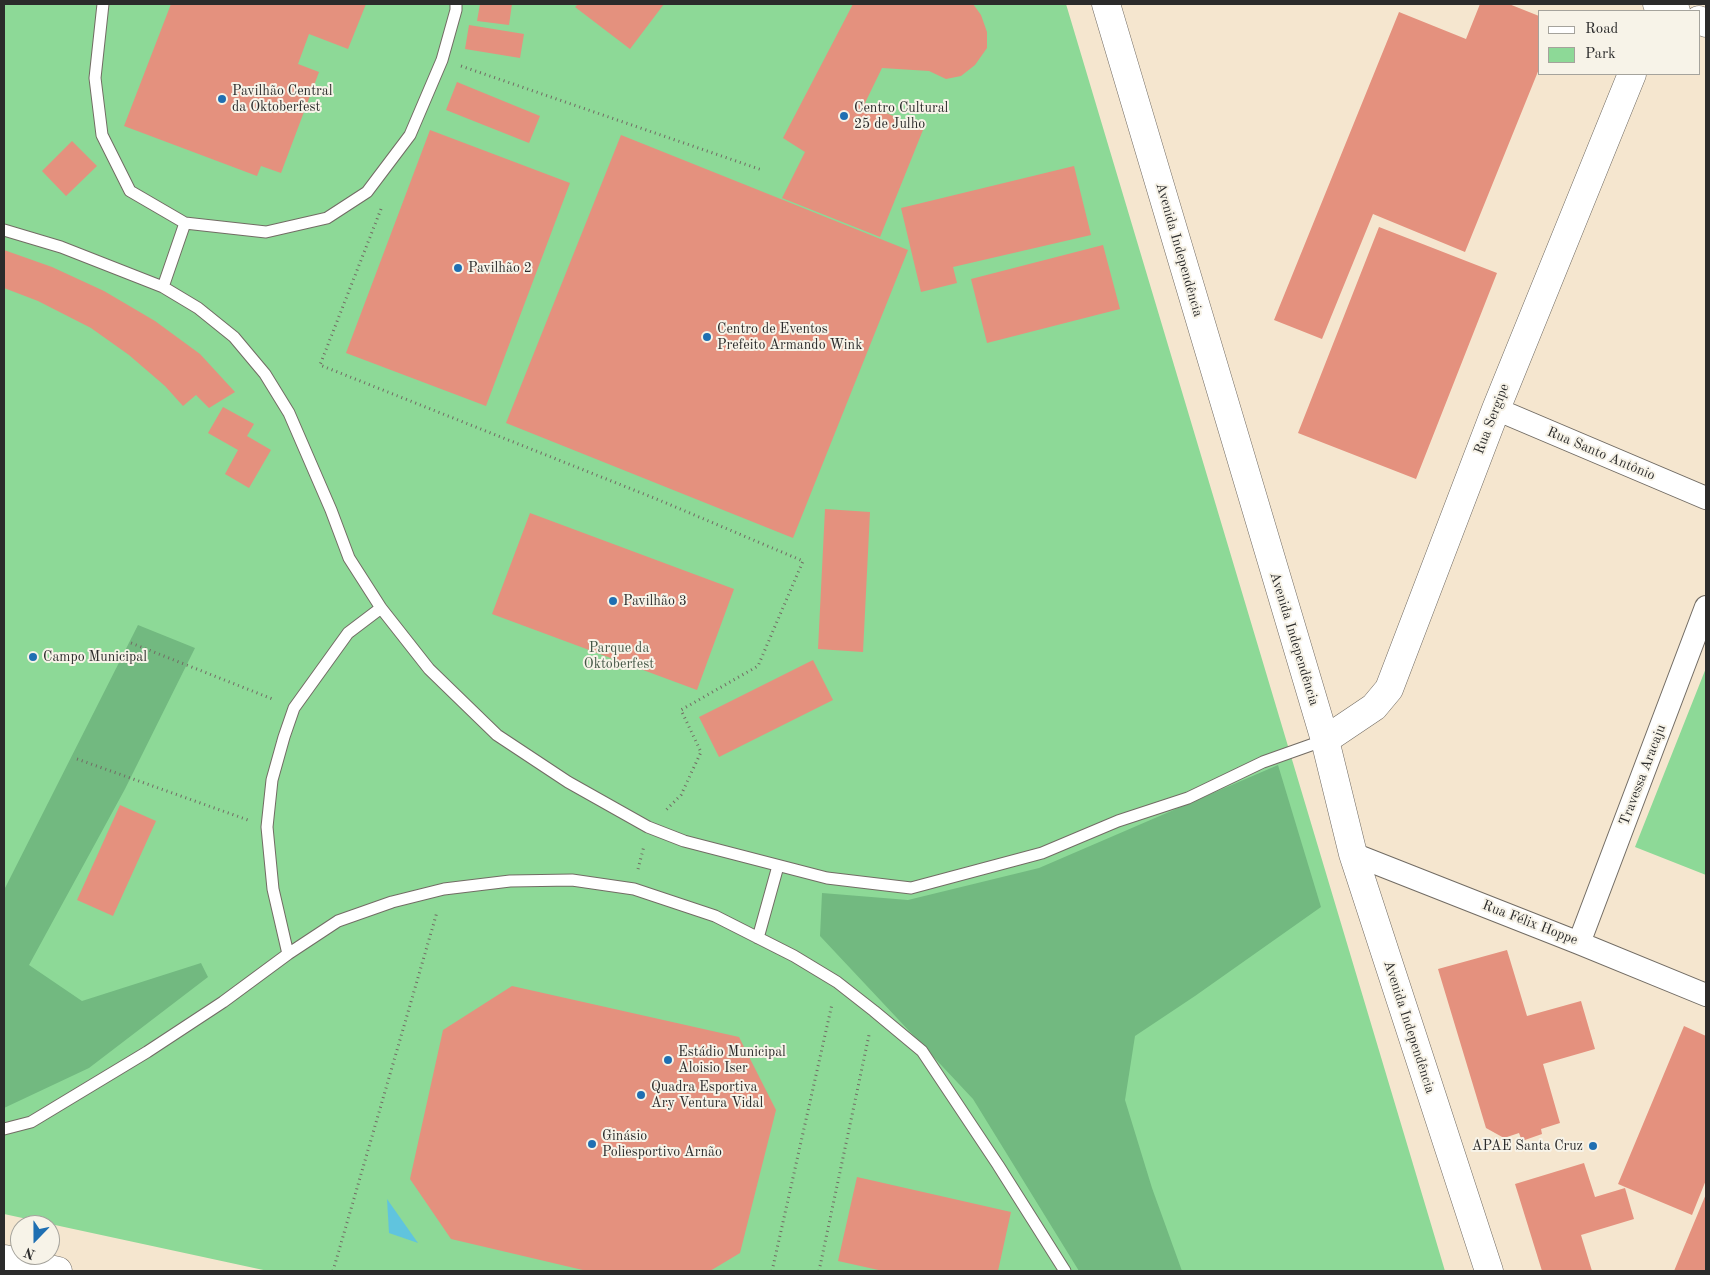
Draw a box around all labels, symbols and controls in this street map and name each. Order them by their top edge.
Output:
legend [1538,10,1700,75]
text: Road [1585,22,1618,37]
text: Park [1585,47,1616,62]
place label: Pavilhão Central da Oktoberfest [232,83,332,115]
marker: Pavilhão Central da Oktoberfest [216,93,228,105]
place label: Centro Cultural 25 de Julho [854,100,948,132]
marker: Centro Cultural 25 de Julho [838,110,850,122]
street label: Avenida Independência [1152,181,1206,319]
place label: Pavilhão 2 [468,260,532,276]
marker: Pavilhão 2 [452,262,464,274]
place label: Centro de Eventos Prefeito Armando Wink [717,321,862,354]
marker: Centro de Eventos Prefeito Armando Wink [701,331,713,343]
street label: Rua Sergipe [1471,381,1513,457]
street label: Rua Santo Antônio [1544,424,1658,484]
street label: Avenida Independência [1266,570,1322,708]
place label: Pavilhão 3 [623,593,687,609]
marker: Pavilhão 3 [607,595,619,607]
park label: Parque da Oktoberfest [584,640,654,672]
place label: Campo Municipal [43,649,147,665]
marker: Campo Municipal [27,651,39,663]
street label: Travessa Aracaju [1616,722,1670,828]
street label: Rua Félix Hoppe [1480,897,1580,949]
street label: Avenida Independência [1380,958,1438,1096]
place label: Estádio Municipal Aloisio Iser [678,1044,786,1076]
marker: Estádio Municipal Aloisio Iser [662,1054,674,1066]
place label: Quadra Esportiva Ary Ventura Vidal [651,1079,763,1112]
marker: Quadra Esportiva Ary Ventura Vidal [635,1089,647,1101]
place label: Ginásio Poliesportivo Arnão [602,1128,722,1160]
marker: Ginásio Poliesportivo Arnão [586,1138,598,1150]
place label: APAE Santa Cruz [1472,1138,1583,1154]
marker: APAE Santa Cruz [1587,1140,1599,1152]
north arrow [10,1215,60,1265]
text: N [22,1244,37,1261]

